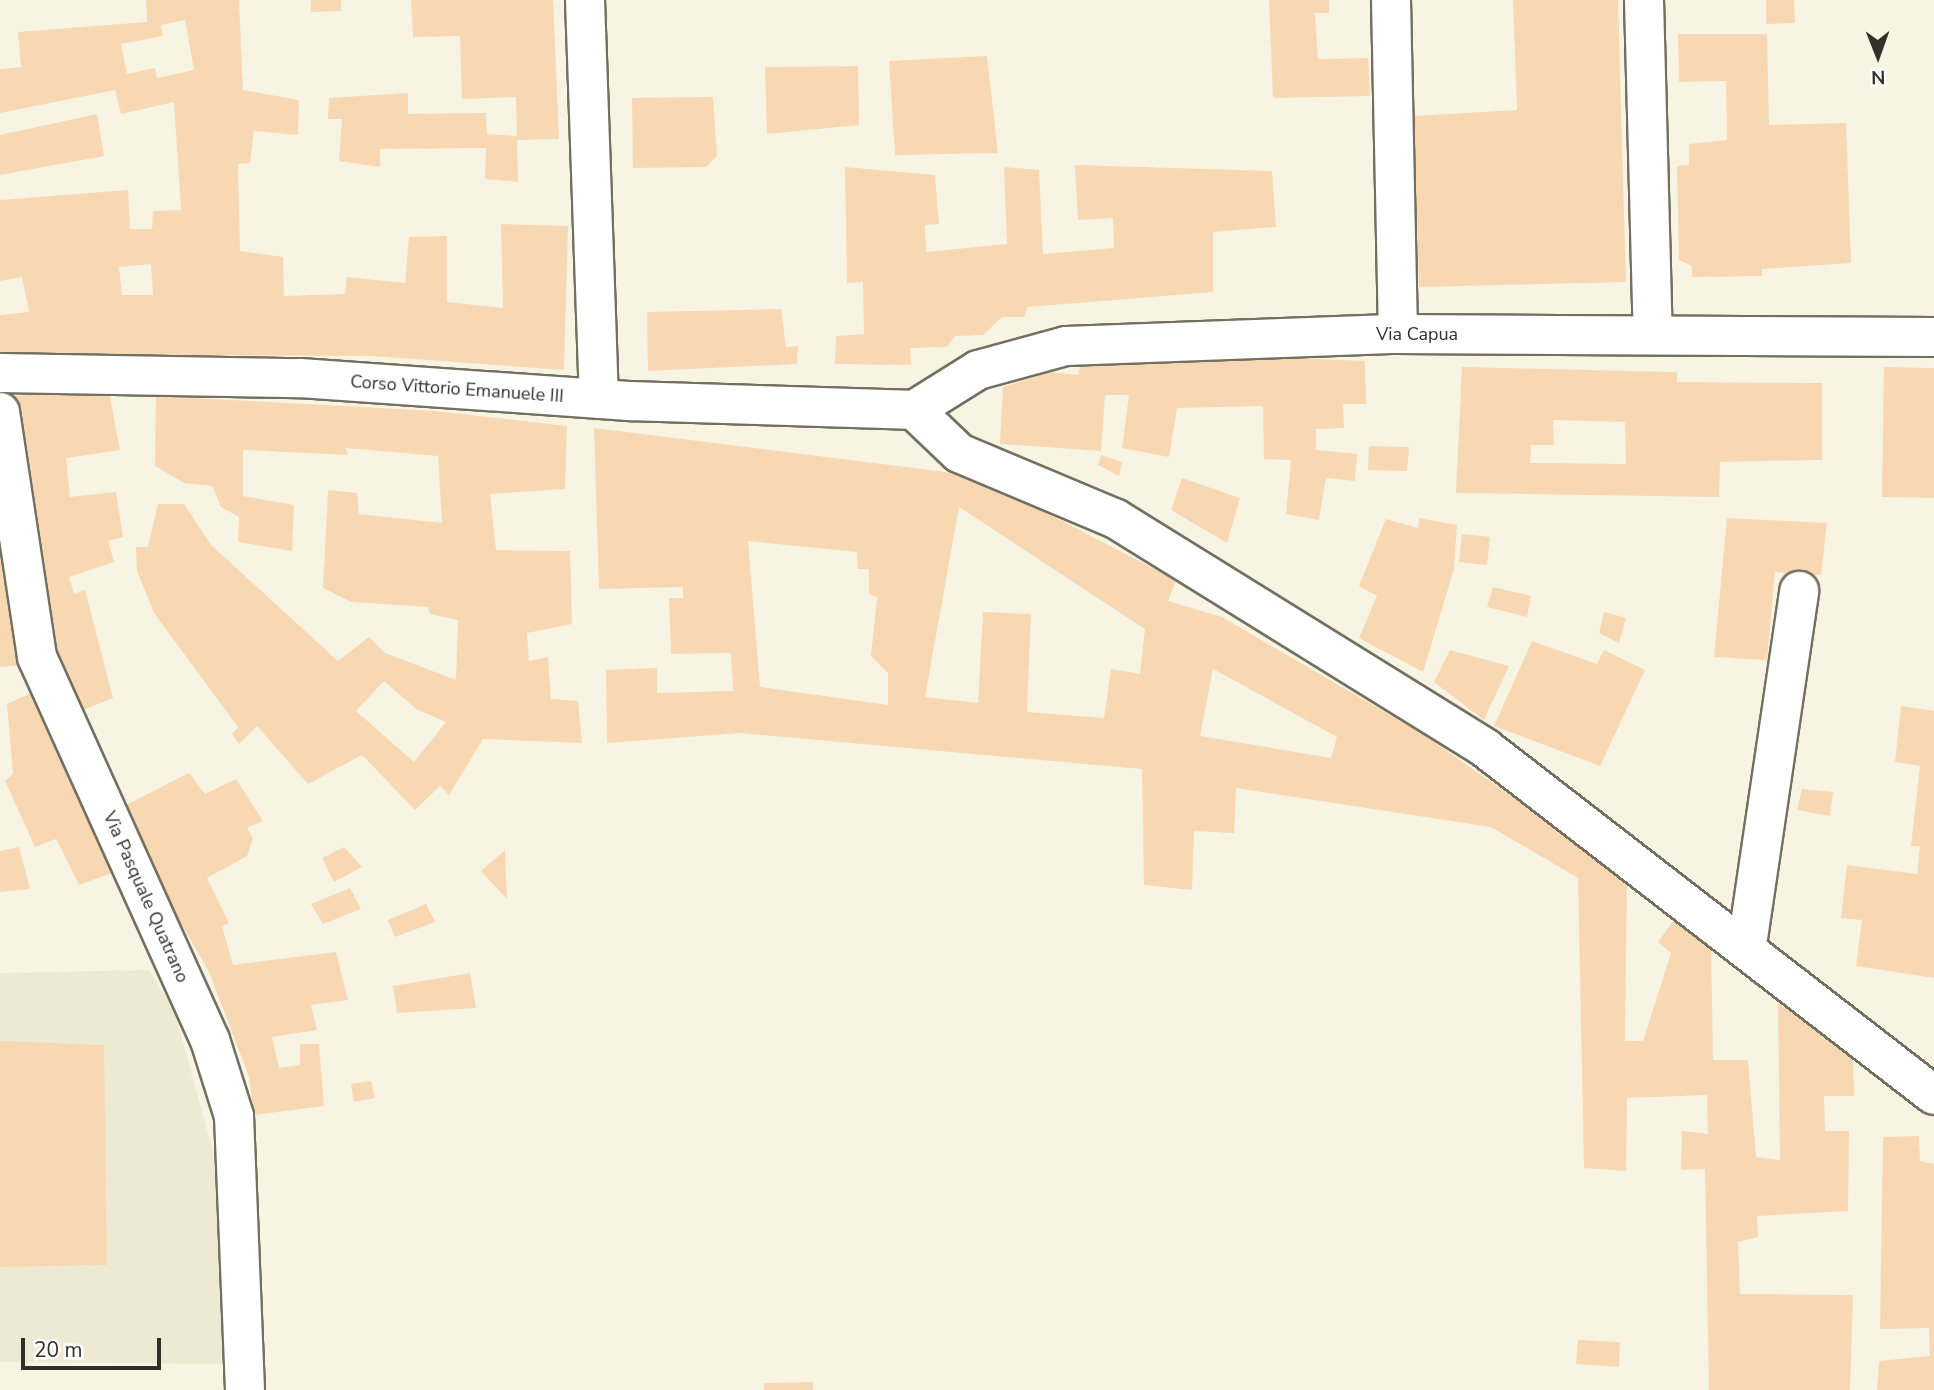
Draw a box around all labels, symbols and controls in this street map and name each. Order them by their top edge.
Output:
north arrow [1843,21,1913,91]
text: N [1871,64,1886,90]
street label: Via Capua [1376,323,1458,345]
street label: Corso Vittorio Emanuele III [350,371,564,407]
street label: Via Pasquale Quatrano [98,808,194,986]
scale bar [24,1324,164,1368]
text: 20 m [34,1336,83,1364]

